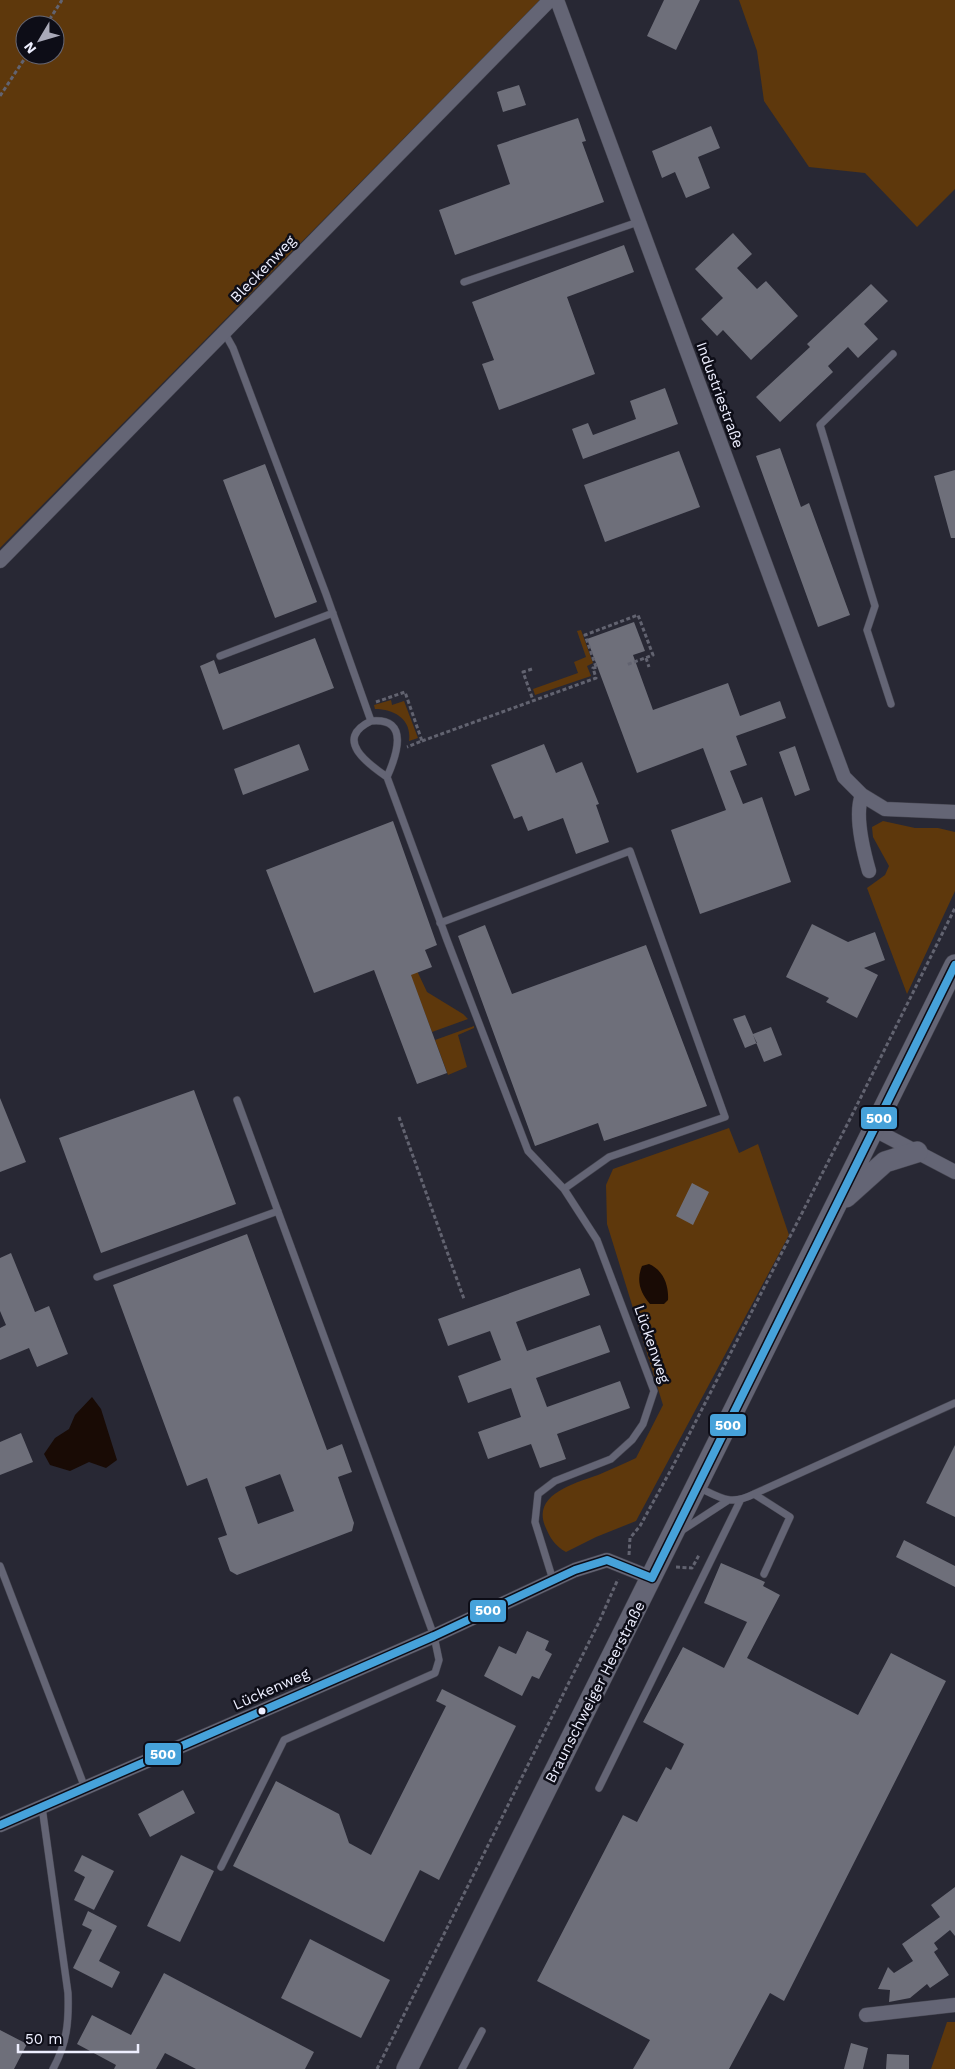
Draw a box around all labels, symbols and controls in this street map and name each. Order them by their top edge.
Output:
north arrow [15,15,65,65]
text: N [20,39,39,57]
street label: Bleckenweg [227,232,300,306]
street label: Industriestraße [692,339,748,451]
line badge: 500 [860,1106,898,1130]
text: 500 [866,1110,892,1126]
street label: Lückenweg [630,1303,674,1385]
line badge: 500 [709,1413,747,1437]
text: 500 [715,1417,741,1433]
street label: Braunschweiger Heerstraße [541,1598,649,1786]
line badge: 500 [469,1599,507,1623]
text: 500 [475,1602,501,1618]
street label: Lückenweg [230,1664,312,1714]
unlabelled marker [257,1706,267,1716]
line badge: 500 [144,1742,182,1766]
text: 500 [150,1746,176,1762]
scale bar [18,2022,138,2054]
text: 50 m [25,2030,62,2048]

